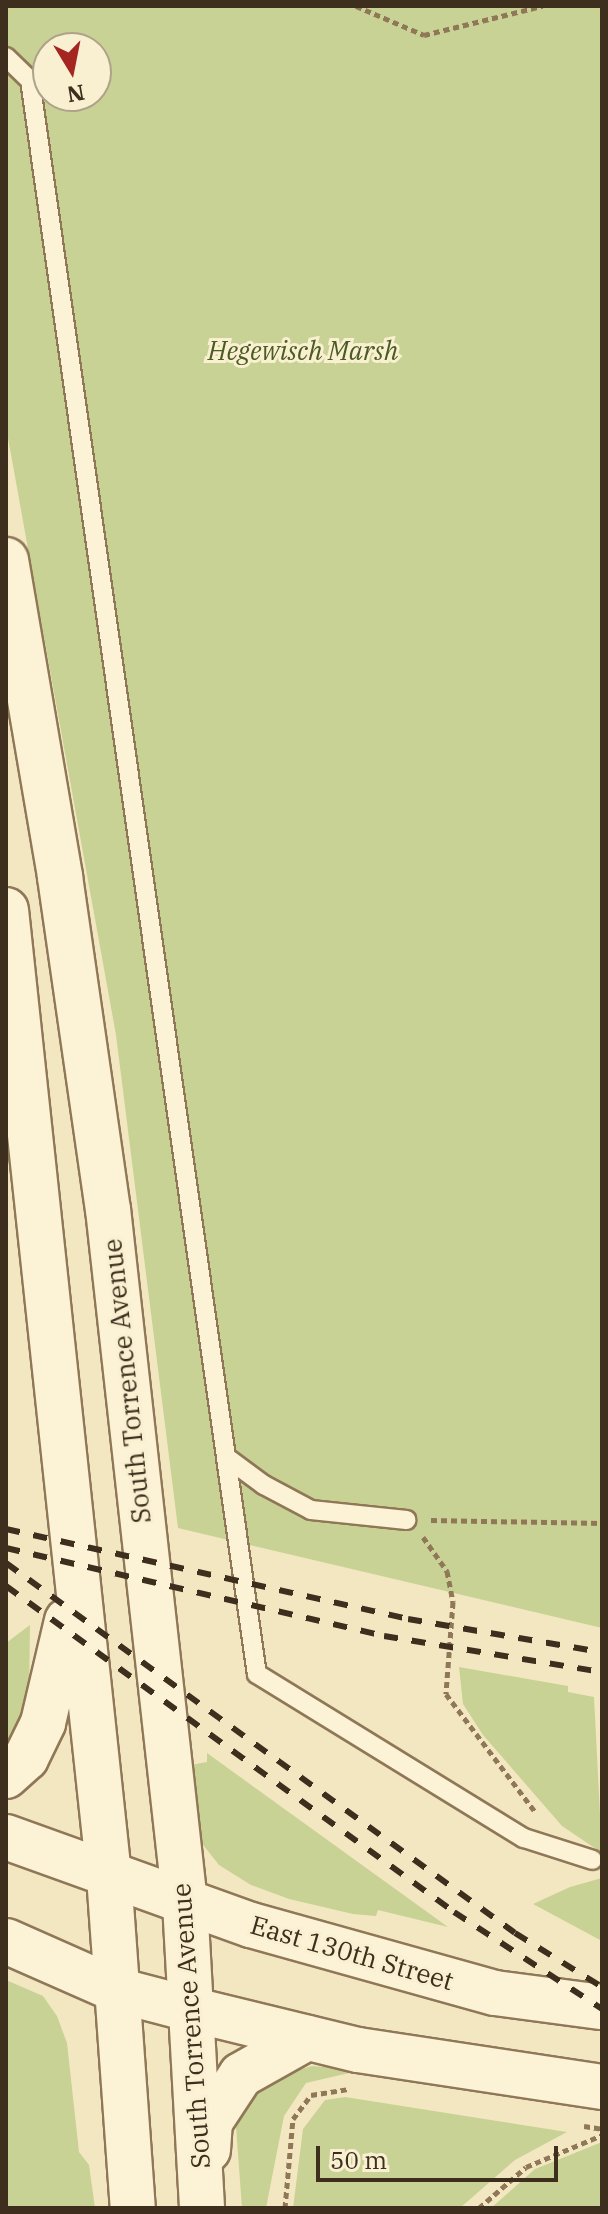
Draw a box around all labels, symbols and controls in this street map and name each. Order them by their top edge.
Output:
north arrow [32,32,112,112]
text: N [65,78,87,110]
park label: Hegewisch Marsh [208,335,398,367]
street label: South Torrence Avenue [97,1237,157,1525]
street label: South Torrence Avenue [165,1882,217,2170]
street label: East 130th Street [247,1909,457,1997]
scale bar [320,2130,562,2180]
text: 50 m [330,2144,387,2176]

